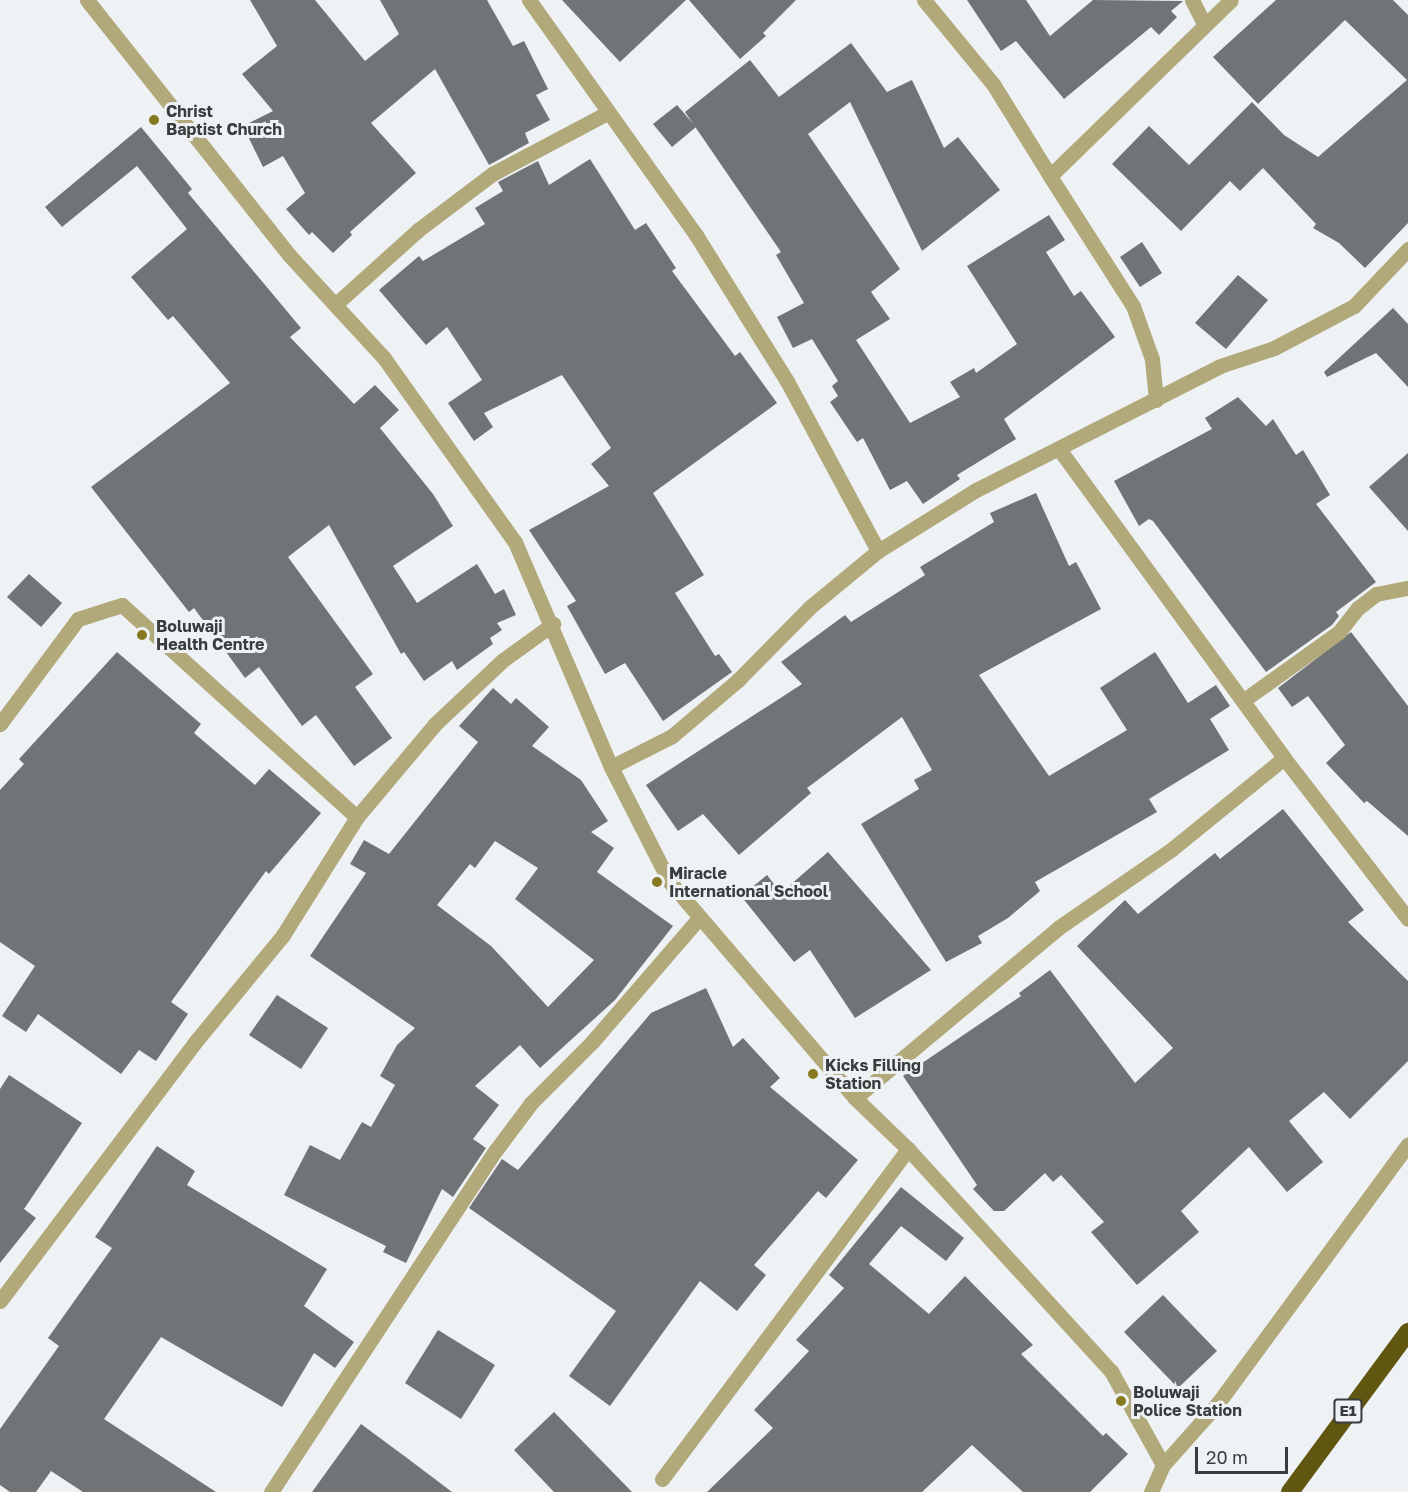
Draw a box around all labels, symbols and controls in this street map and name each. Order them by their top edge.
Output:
place label: Christ Baptist Church [166,101,282,139]
marker: Christ Baptist Church [147,113,161,127]
place label: Boluwaji Health Centre [156,616,264,654]
marker: Boluwaji Health Centre [133,626,151,644]
place label: Miracle International School [669,863,828,901]
marker: Miracle International School [650,875,664,889]
place label: Kicks Filling Station [825,1055,921,1093]
marker: Kicks Filling Station [806,1067,820,1081]
place label: Boluwaji Police Station [1133,1382,1242,1420]
marker: Boluwaji Police Station [1114,1394,1128,1408]
road number: E1 [1333,1399,1363,1423]
scale bar [1198,1435,1291,1473]
text: 20 m [1206,1446,1248,1468]

